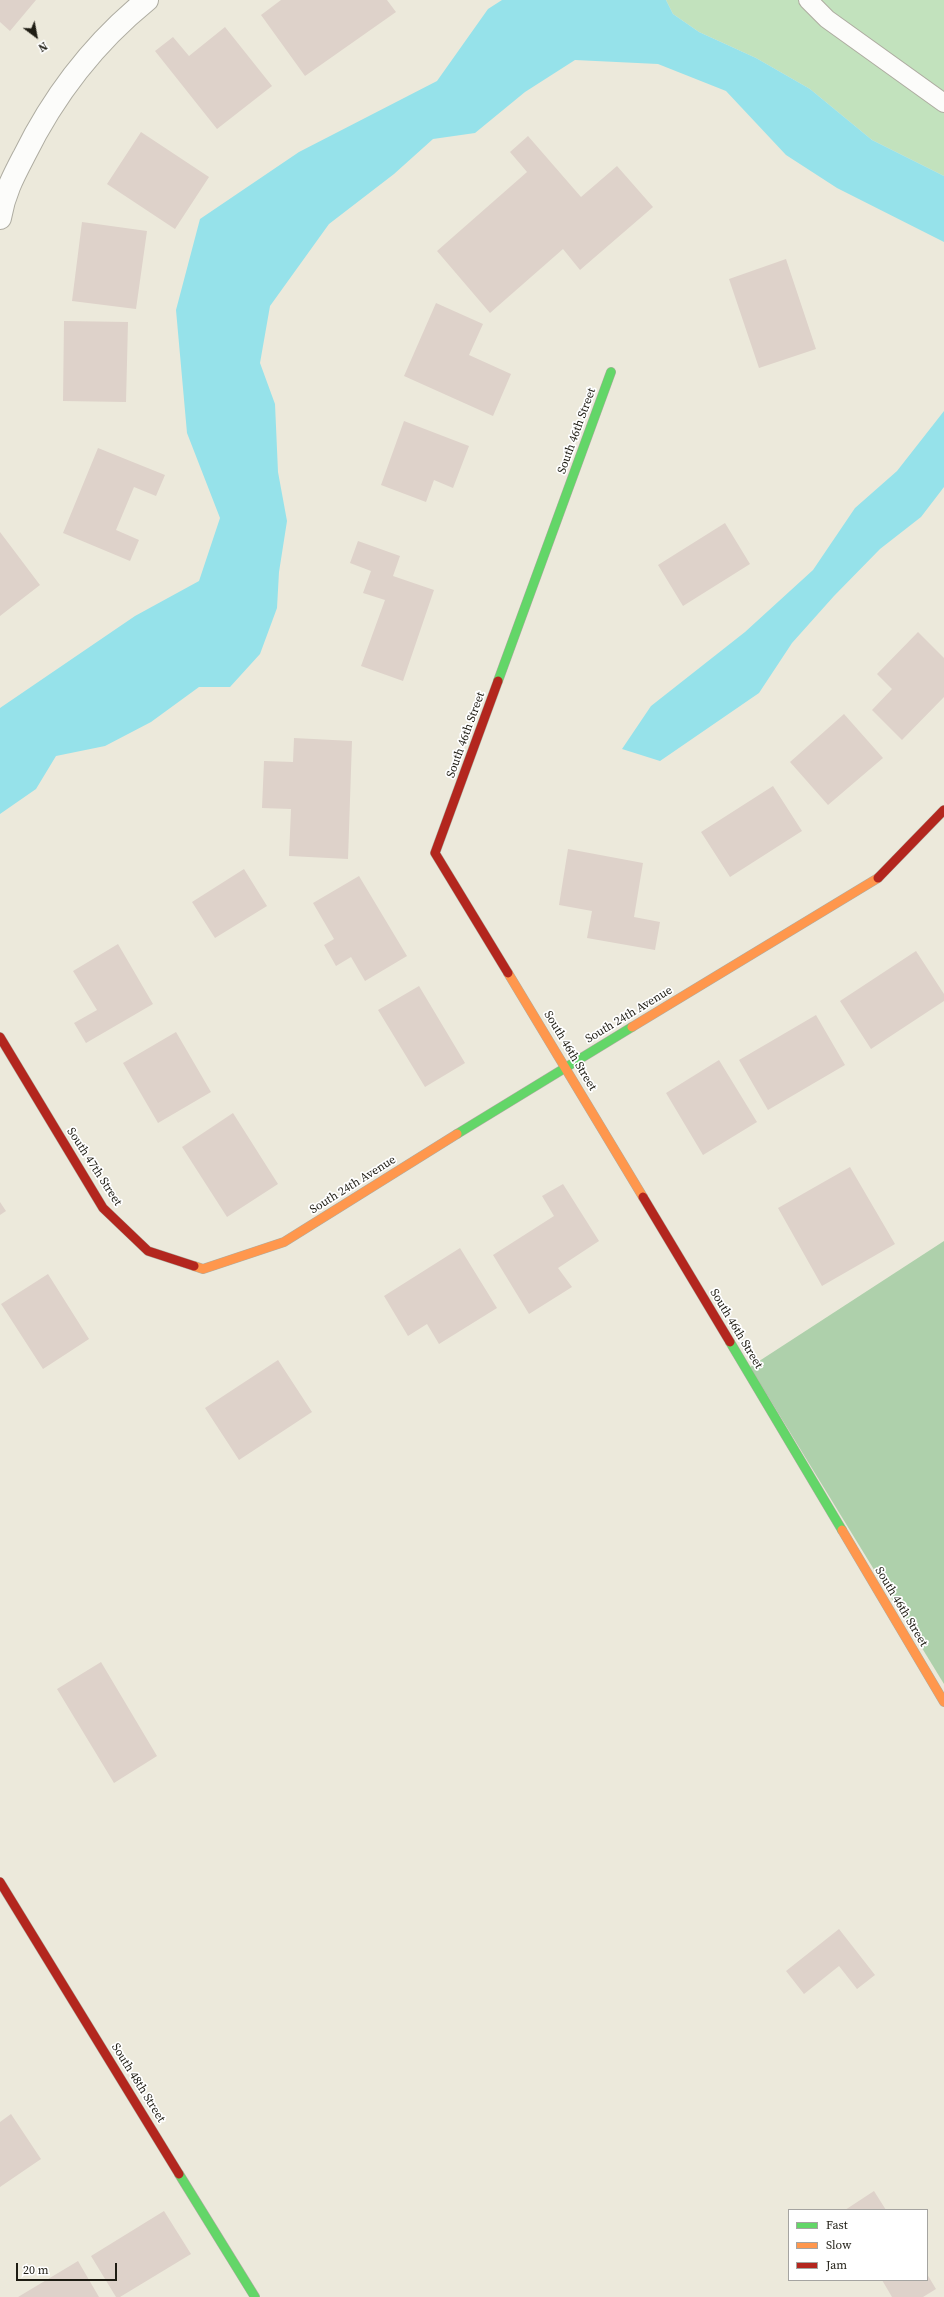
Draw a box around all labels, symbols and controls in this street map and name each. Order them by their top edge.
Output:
north arrow [16,16,56,56]
text: N [35,38,50,55]
street label: South 46th Street [555,386,599,476]
street label: South 46th Street [444,690,488,780]
street label: South 24th Avenue [583,983,675,1047]
street label: South 46th Street [541,1009,599,1093]
street label: South 47th Street [63,1125,125,1209]
street label: South 24th Avenue [307,1153,399,1217]
street label: South 46th Street [707,1287,765,1371]
street label: South 46th Street [872,1565,930,1649]
street label: South 48th Street [108,2041,168,2125]
legend [788,2209,928,2281]
text: Fast [826,2217,848,2233]
text: Slow [826,2237,851,2253]
scale bar [18,2255,119,2281]
text: Jam [826,2257,847,2273]
text: 20 m [23,2262,49,2278]

